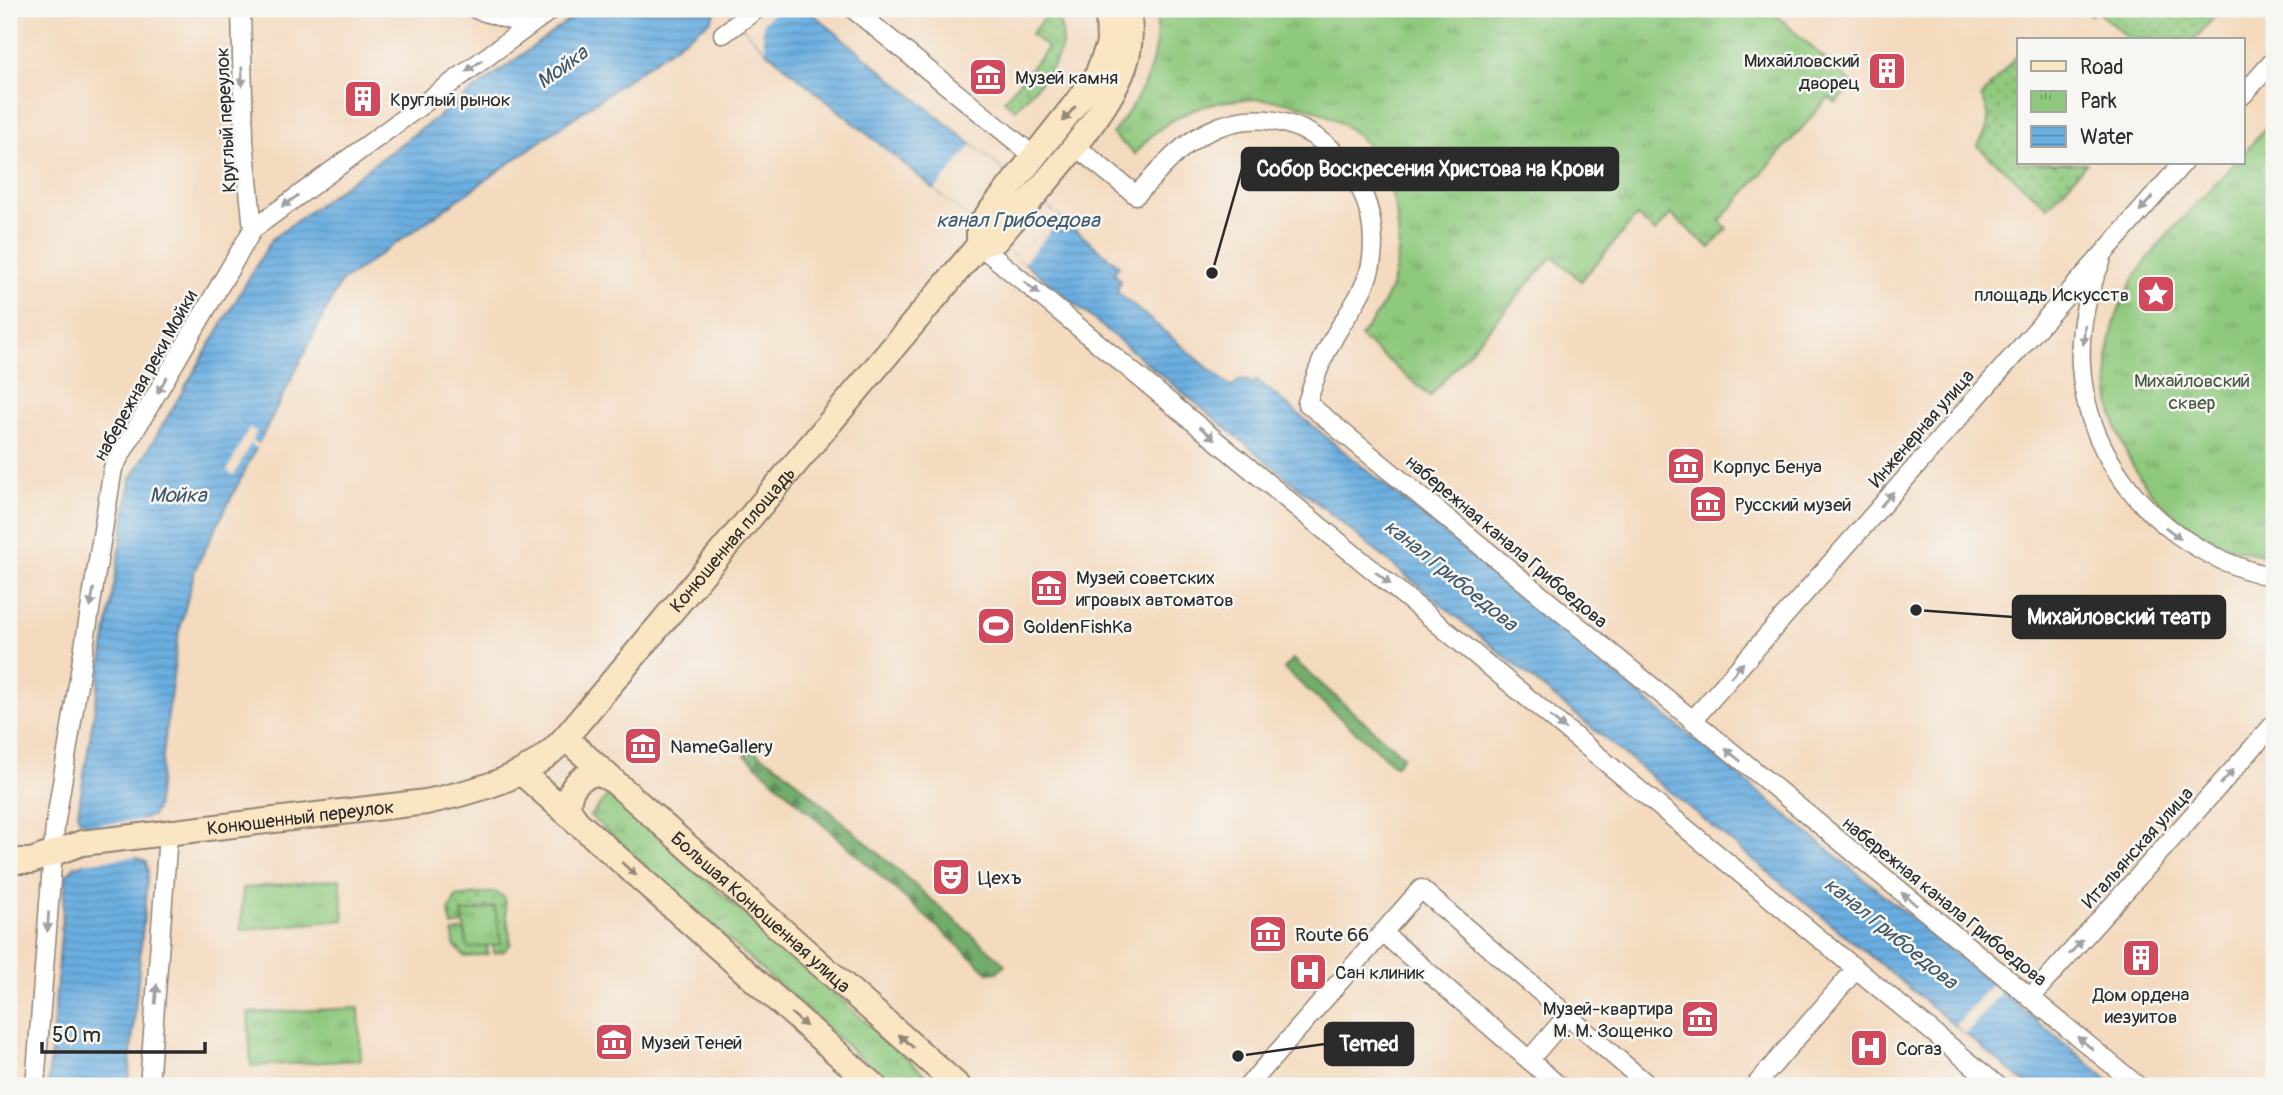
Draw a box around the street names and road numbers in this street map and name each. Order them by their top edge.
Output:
street label: Круглый переулок [210,47,242,193]
street label: набережная реки Мойки [89,285,203,465]
street label: Инженерная улица [1864,364,1980,493]
street label: набережная канала Грибоедова [1400,450,1612,634]
street label: Конюшенная площадь [665,462,801,618]
street label: Итальянская улица [2077,782,2199,914]
street label: Конюшенный переулок [206,795,396,841]
street label: набережная канала Грибоедова [1837,812,2052,992]
street label: Большая Конюшенная улица [666,826,855,999]

